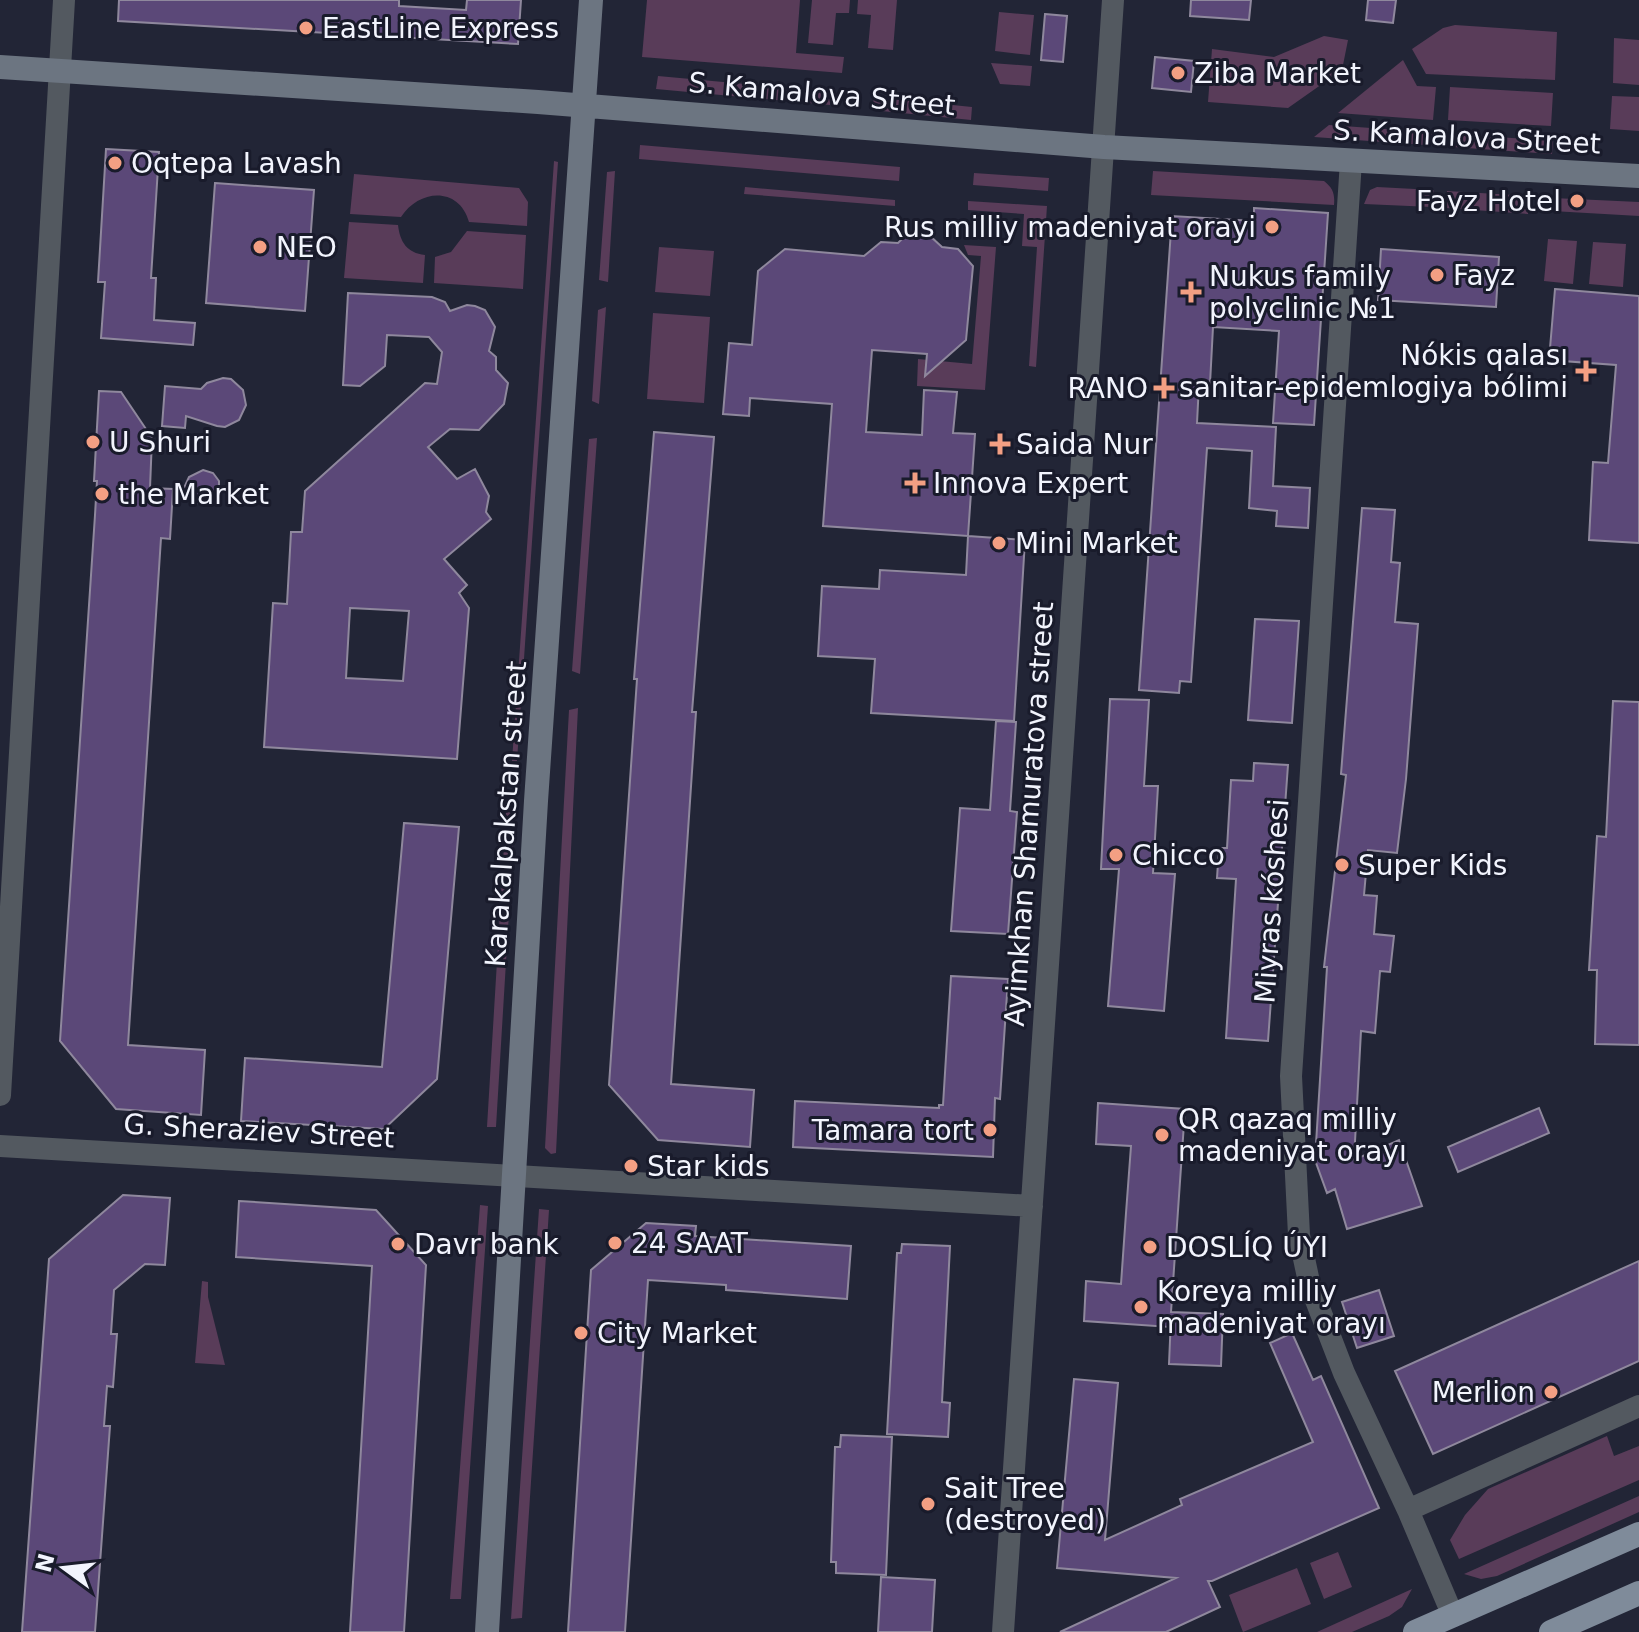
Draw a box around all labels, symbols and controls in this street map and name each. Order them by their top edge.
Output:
place label: EastLine Express [322,12,559,45]
marker: EastLine Express [297,19,315,37]
place label: Ziba Market [1194,57,1361,90]
marker: Ziba Market [1169,64,1187,82]
street label: S. Kamalova Street [687,66,957,122]
street label: S. Kamalova Street [1332,114,1602,160]
place label: Oqtepa Lavash [131,147,342,180]
marker: Oqtepa Lavash [106,154,124,172]
place label: Fayz Hotel [1416,185,1561,218]
marker: Fayz Hotel [1568,192,1586,210]
place label: Rus milliy madeniyat orayi [884,211,1256,244]
marker: Rus milliy madeniyat orayi [1263,218,1281,236]
place label: NEO [276,231,337,264]
marker: NEO [251,238,269,256]
place label: Fayz [1453,259,1515,292]
place label: Nukus family polyclinic №1 [1209,260,1396,325]
marker: Fayz [1428,266,1446,284]
marker: Nukus family polyclinic №1 [1180,281,1202,303]
place label: Nókis qalası sanitar-epidemlogiya bólimi [1179,339,1568,404]
marker: Nókis qalası sanitar-epidemlogiya bólimi [1575,360,1597,382]
place label: RANO [1068,372,1148,405]
marker: RANO [1155,379,1173,397]
place label: U Shuri [109,426,211,459]
place label: Saida Nur [1016,428,1153,461]
marker: U Shuri [84,433,102,451]
marker: Saida Nur [991,435,1009,453]
place label: Innova Expert [933,467,1128,500]
marker: Innova Expert [904,472,926,494]
place label: the Market [118,478,269,511]
marker: the Market [93,485,111,503]
place label: Mini Market [1015,527,1178,560]
marker: Mini Market [990,534,1008,552]
street label: Ayimkhan Shamuratova street [998,601,1060,1027]
street label: Karakalpakstan street [479,660,533,968]
street label: Miyras kóshesi [1248,798,1296,1004]
place label: Chicco [1132,839,1225,872]
marker: Chicco [1107,846,1125,864]
place label: Super Kids [1358,849,1507,882]
marker: Super Kids [1333,856,1351,874]
place label: QR qazaq milliy madeniyat orayı [1178,1103,1407,1168]
street label: G. Sheraziev Street [123,1107,395,1155]
place label: Tamara tort [811,1114,974,1147]
marker: Tamara tort [981,1121,999,1139]
marker: QR qazaq milliy madeniyat orayı [1153,1126,1171,1144]
place label: Star kids [647,1150,770,1183]
marker: Star kids [622,1157,640,1175]
place label: 24 SAAT [631,1227,749,1260]
place label: Davr bank [414,1228,559,1261]
place label: DOSLÍQ ÚYI [1166,1230,1328,1264]
marker: 24 SAAT [606,1234,624,1252]
marker: Davr bank [389,1235,407,1253]
marker: DOSLÍQ ÚYI [1141,1238,1159,1256]
place label: Koreya milliy madeniyat orayı [1157,1275,1386,1340]
marker: Koreya milliy madeniyat orayı [1132,1298,1150,1316]
place label: City Market [597,1317,757,1350]
marker: City Market [572,1324,590,1342]
place label: Merlion [1432,1376,1535,1409]
marker: Merlion [1542,1383,1560,1401]
place label: Sait Tree (destroyed) [944,1472,1106,1537]
marker: Sait Tree (destroyed) [919,1495,937,1513]
north arrow [24,1528,104,1608]
text: N [31,1551,60,1575]

